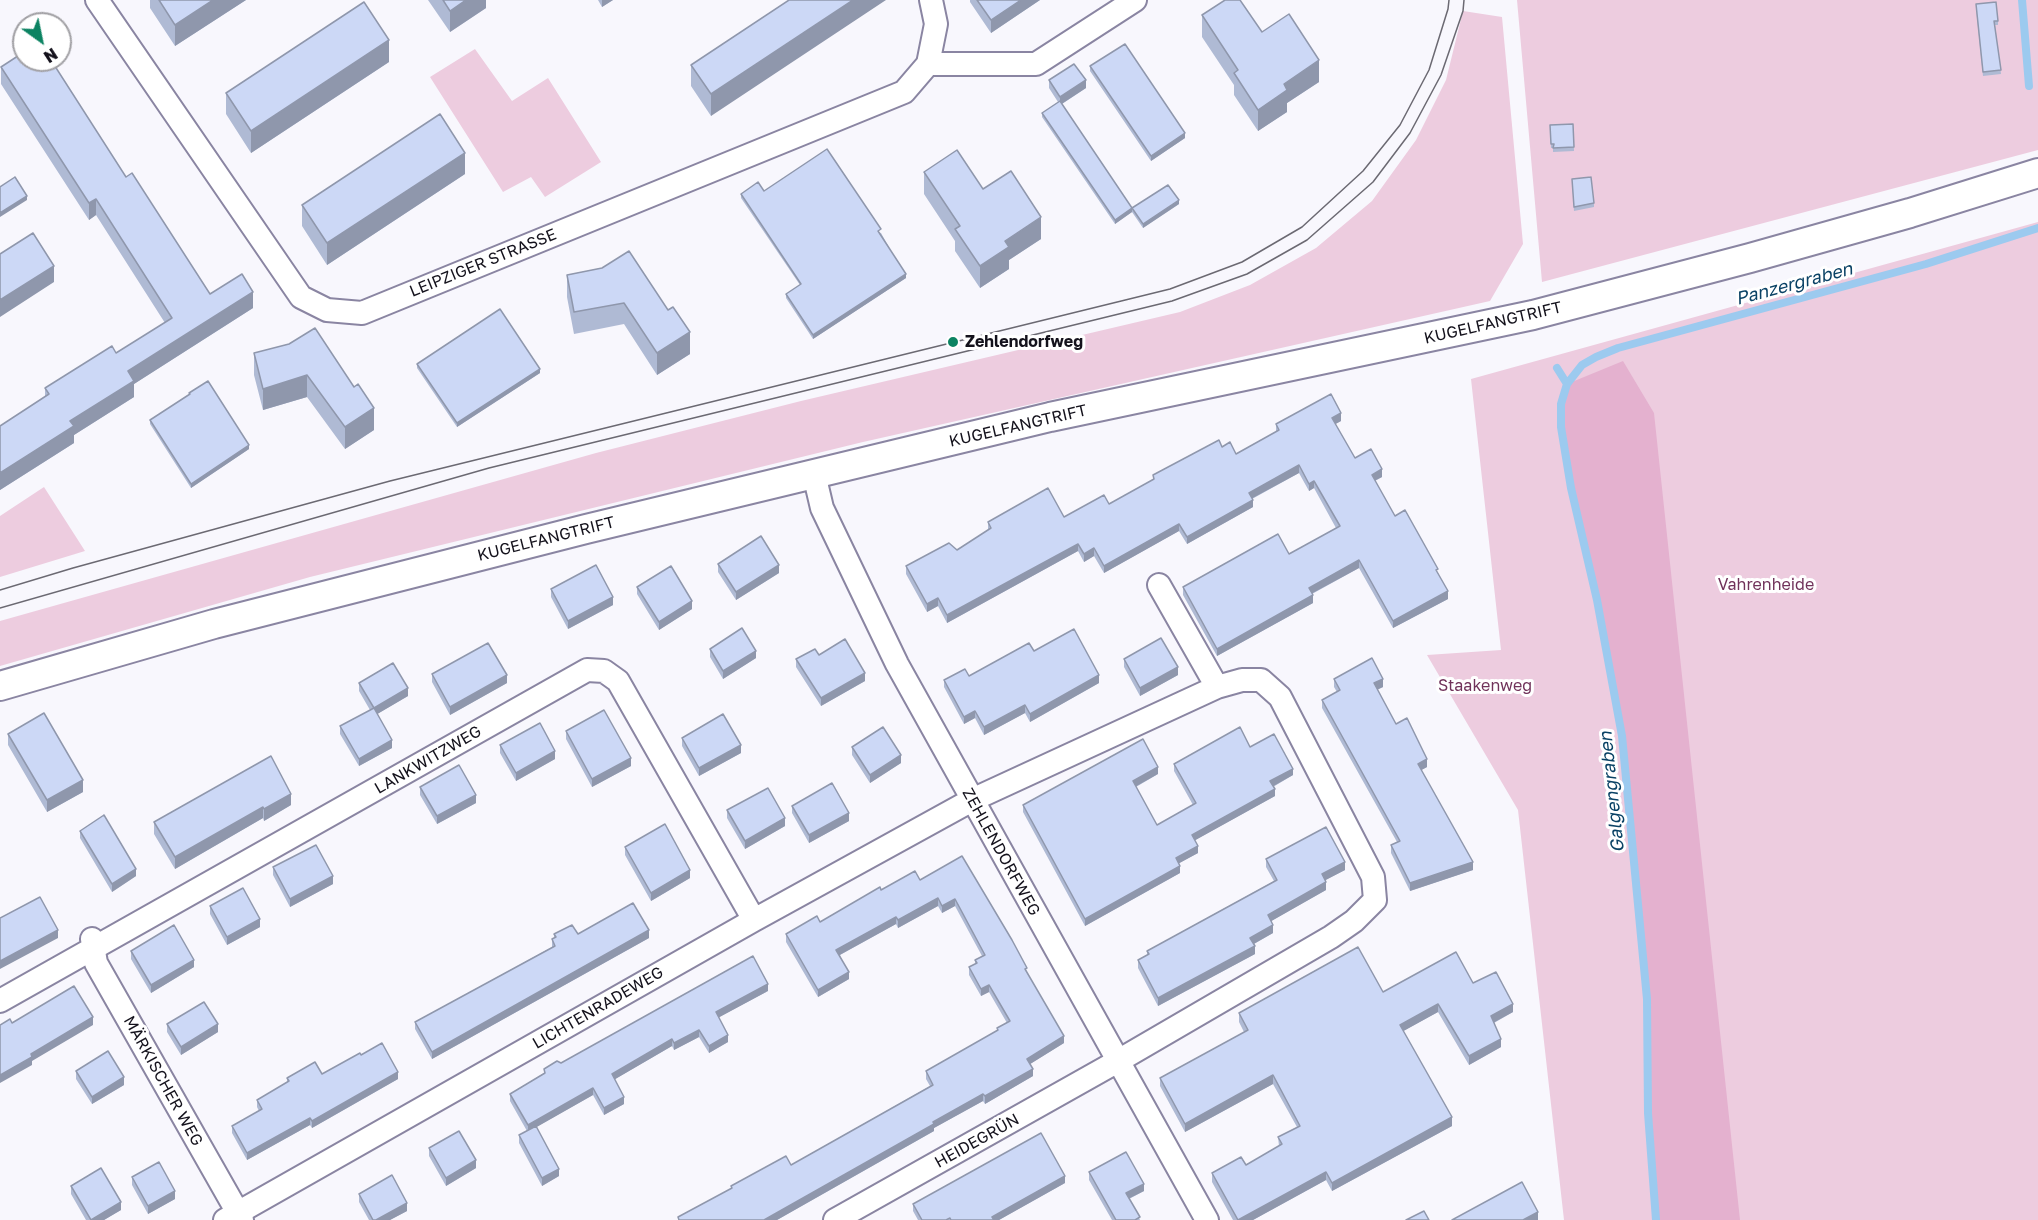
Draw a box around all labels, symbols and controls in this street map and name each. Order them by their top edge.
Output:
north arrow [12,12,72,72]
text: N [40,44,61,67]
street label: LEIPZIGER STRASSE [407,225,559,301]
water label: Panzergraben [1733,258,1855,310]
street label: KUGELFANGTRIFT [1422,298,1564,348]
place label: Zehlendorfweg [965,332,1083,352]
marker: Zehlendorfweg [946,335,960,349]
street label: KUGELFANGTRIFT [947,401,1089,451]
street label: KUGELFANGTRIFT [475,513,617,565]
park label: Vahrenheide [1718,575,1814,595]
park label: Staakenweg [1438,676,1532,696]
street label: LANKWITZWEG [371,722,485,798]
water label: Galgengraben [1595,730,1629,854]
street label: ZEHLENDORFWEG [958,785,1044,919]
street label: LICHTENRADEWEG [529,963,667,1053]
street label: MÄRKISCHER WEG [119,1013,207,1149]
street label: HEIDEGRÜN [931,1110,1023,1172]

